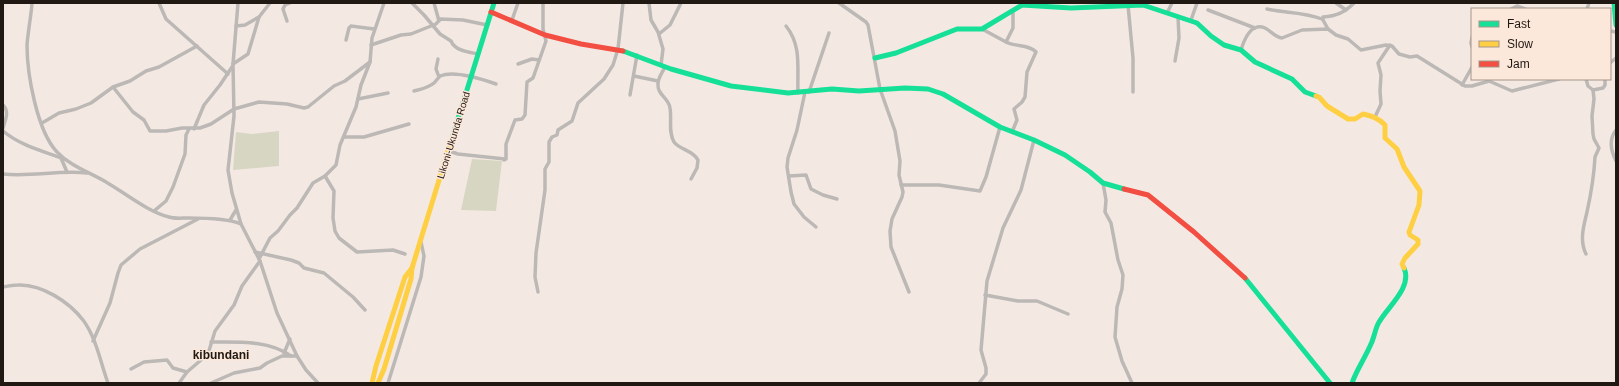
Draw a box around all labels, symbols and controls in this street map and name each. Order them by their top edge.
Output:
legend [1471,8,1611,80]
text: Fast [1507,17,1531,31]
text: Slow [1507,37,1533,51]
text: Jam [1507,57,1530,71]
street label: Likoni-Ukunda Road [435,90,472,180]
district label: kibundani [193,348,249,362]

